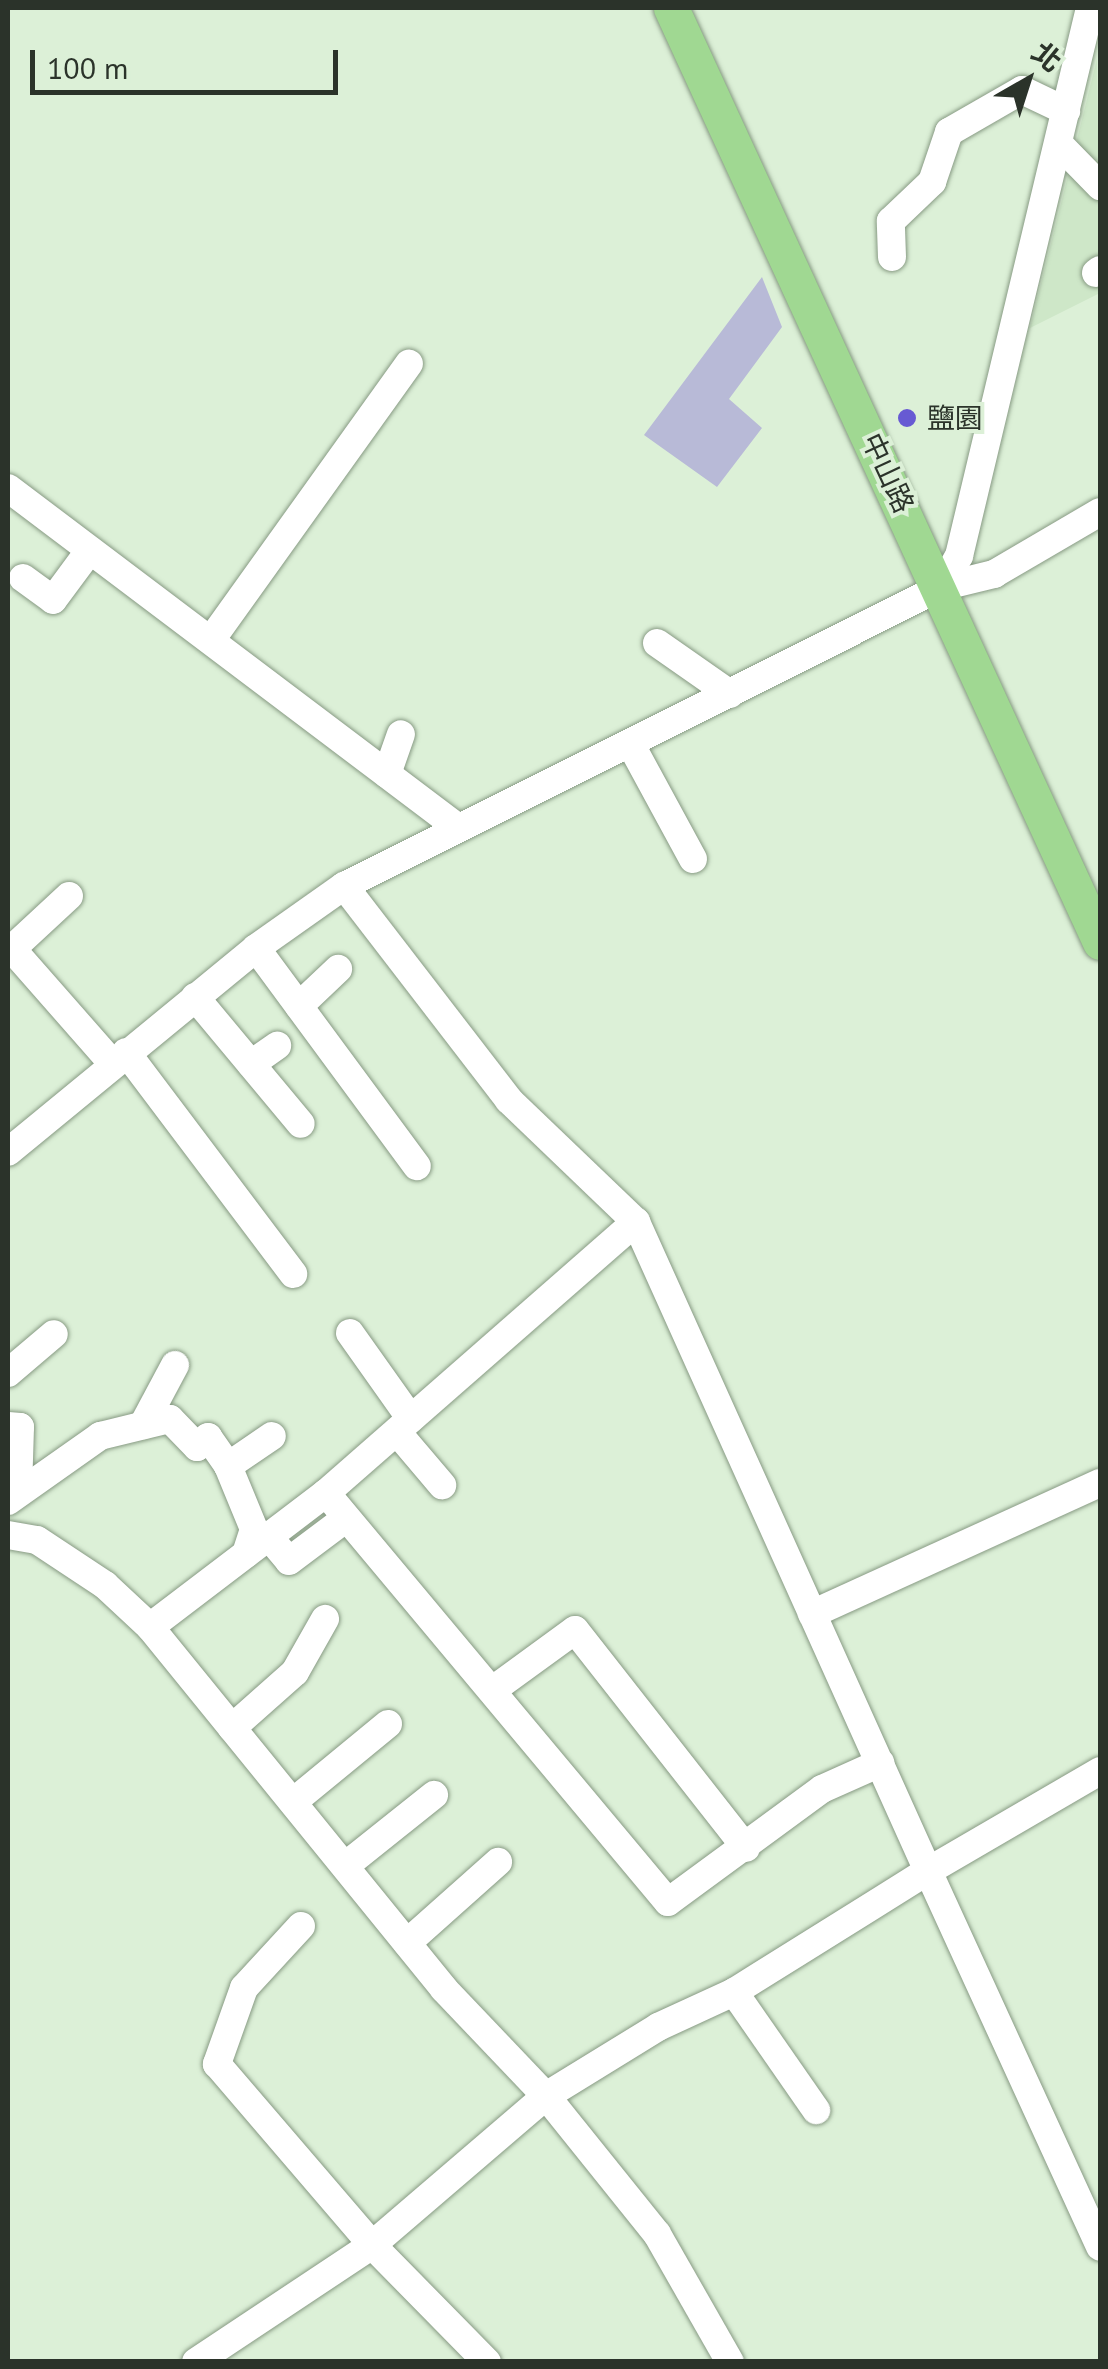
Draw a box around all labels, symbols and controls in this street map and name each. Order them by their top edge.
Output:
scale bar [35,30,342,92]
north arrow [978,30,1078,130]
text: 北 [1025,33,1070,79]
text: 100 m [47,48,128,87]
place label: 鹽園 [927,401,983,435]
marker: 鹽園 [896,407,918,429]
street label: 中山路 [855,428,921,518]

